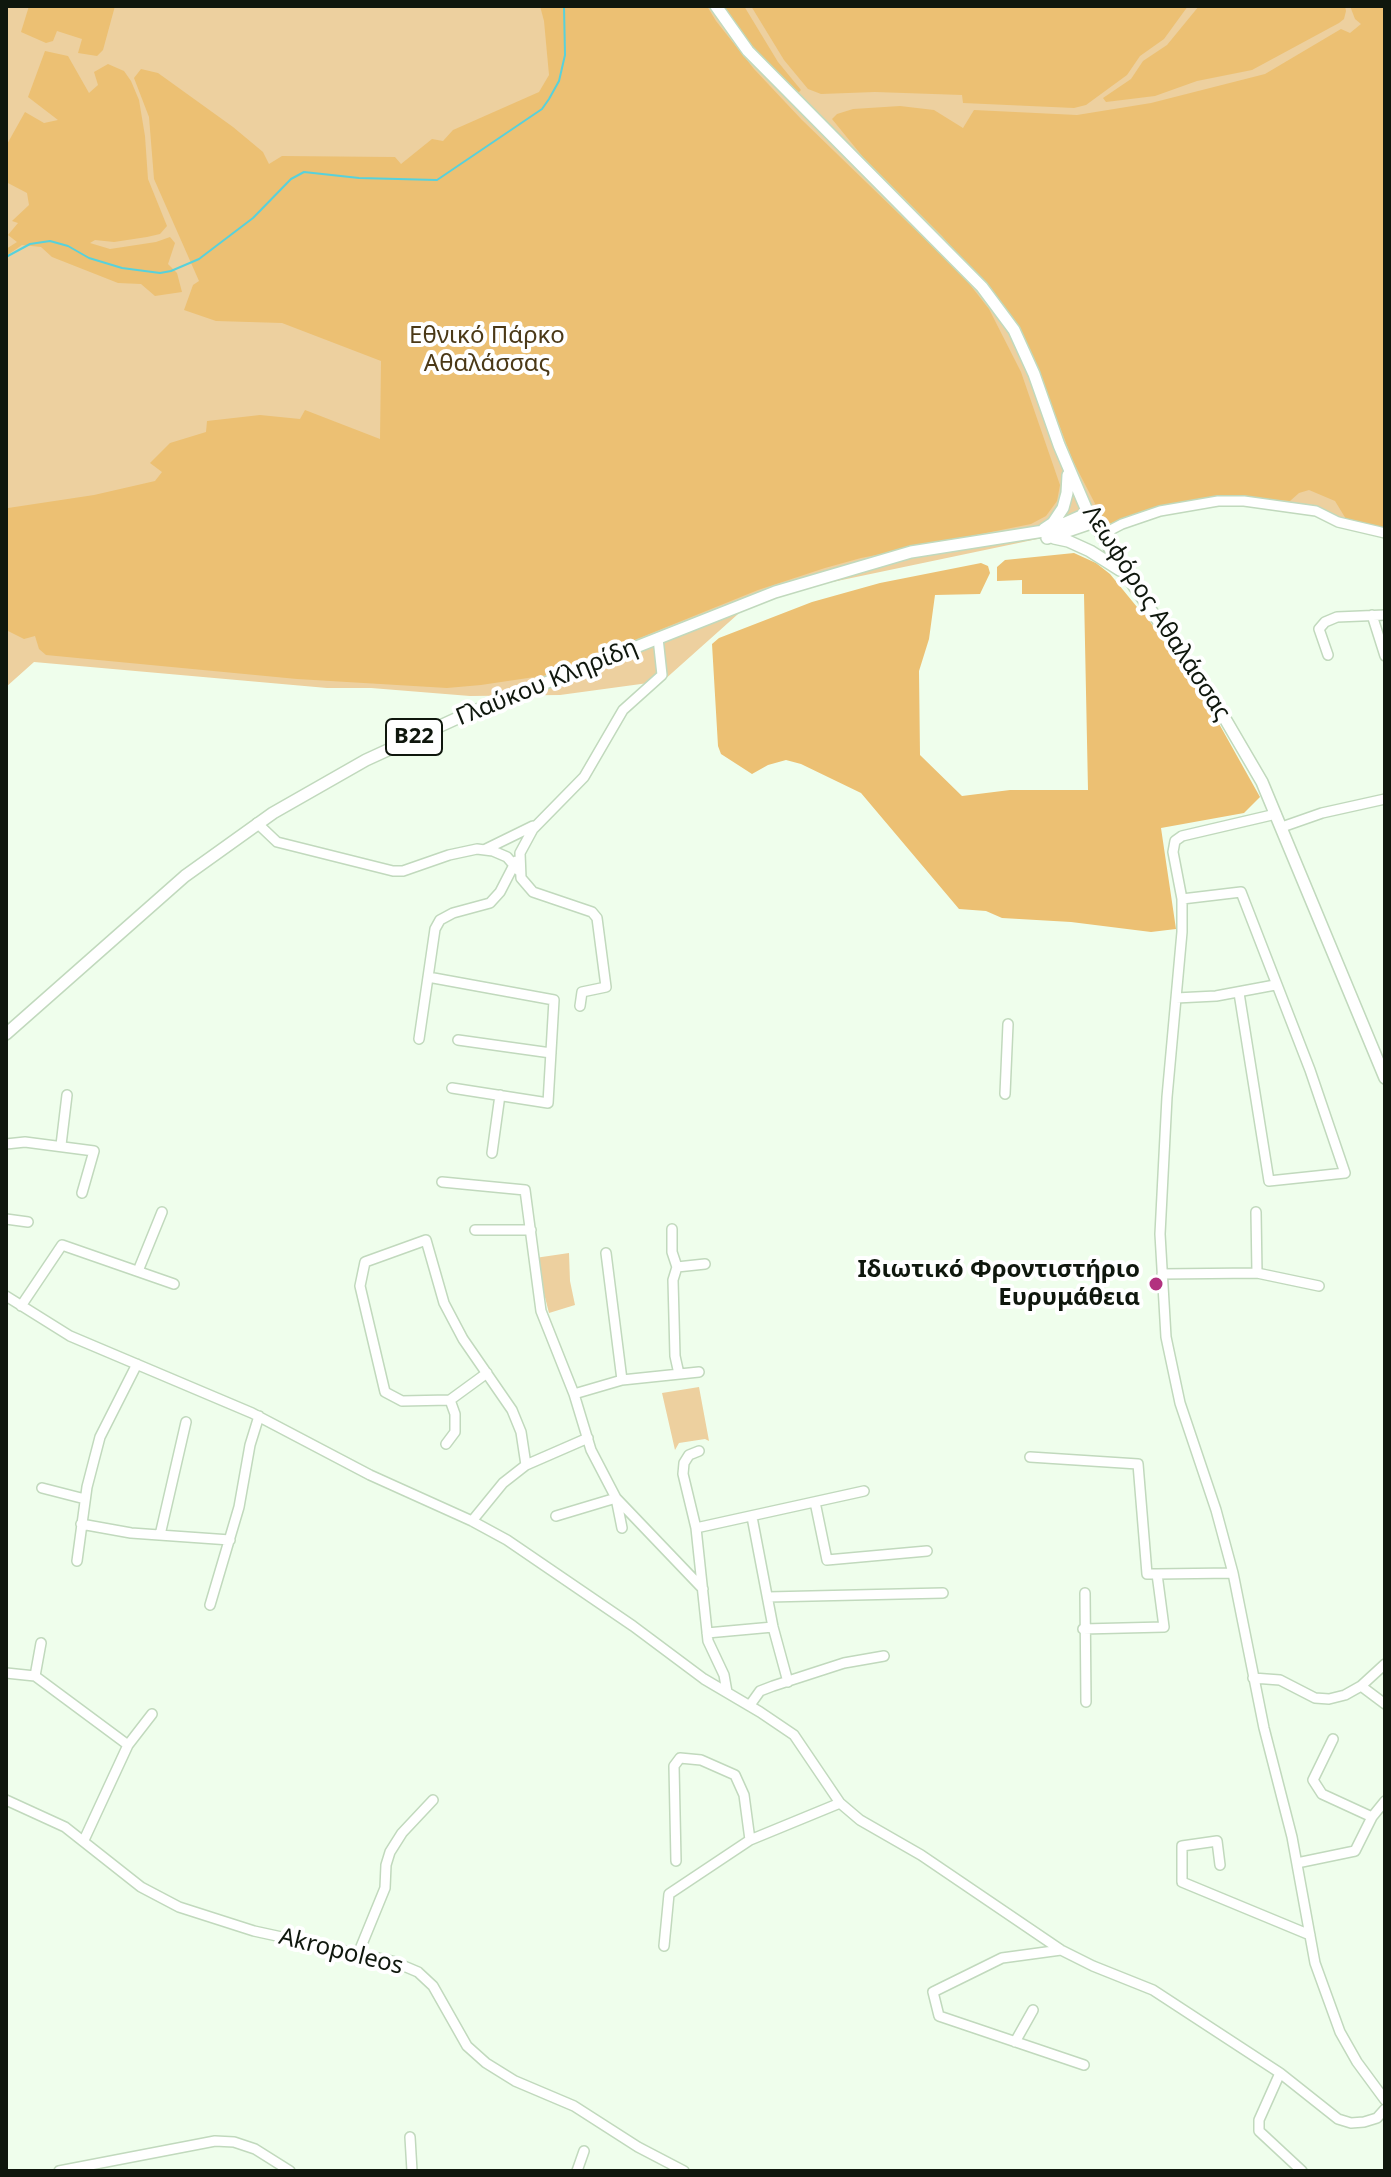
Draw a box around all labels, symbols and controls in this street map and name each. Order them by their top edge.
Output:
park label: Εθνικό Πάρκο Αθαλάσσας [409,322,565,378]
street label: Λεωφόρος Αθαλάσσας [1076,500,1236,726]
street label: Γλαύκου Κληρίδη [452,633,642,733]
road number: B22 [386,719,442,755]
place label: Ιδιωτικό Φροντιστήριο Ευρυμάθεια [858,1256,1140,1312]
marker: Ιδιωτικό Φροντιστήριο Ευρυμάθεια [1147,1275,1165,1293]
street label: Akropoleos [276,1923,406,1981]

